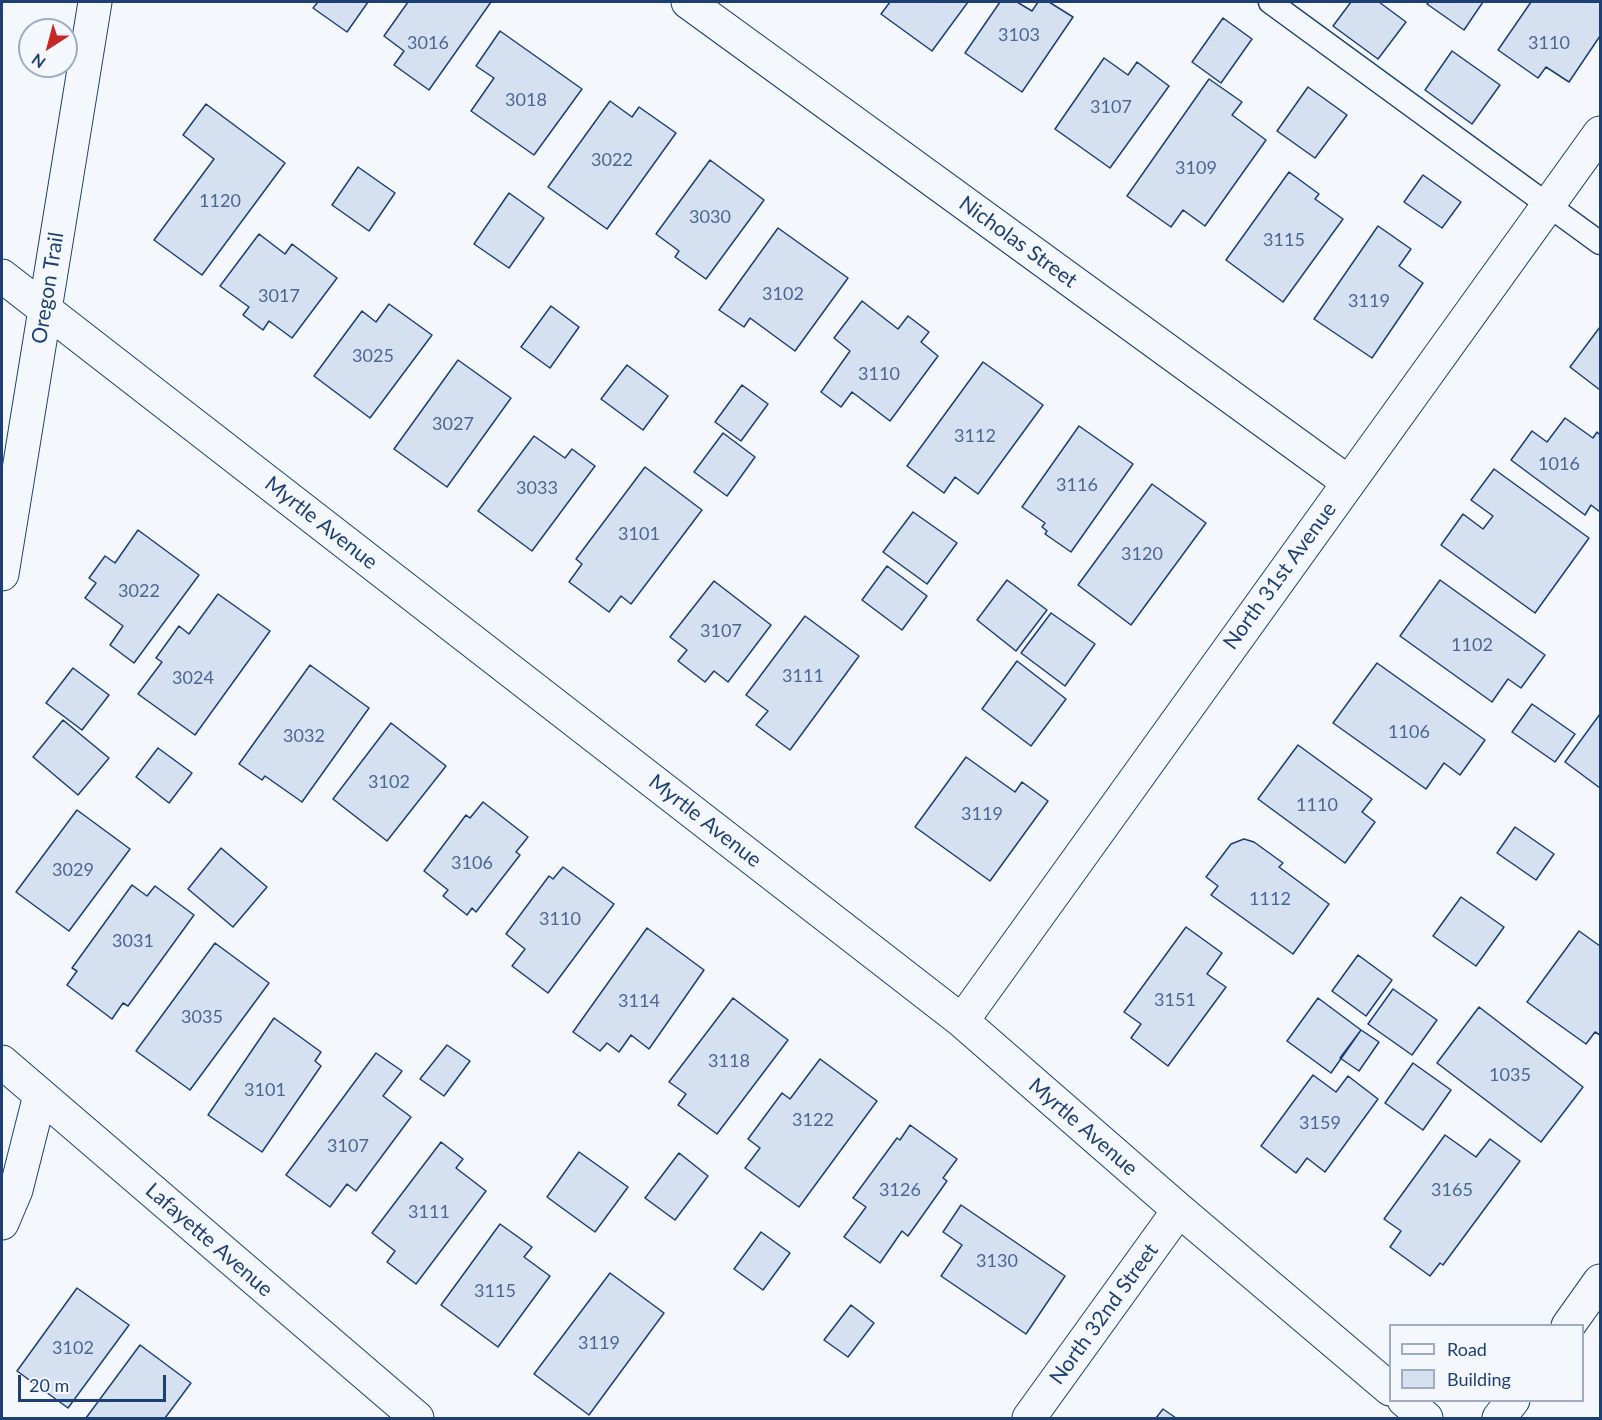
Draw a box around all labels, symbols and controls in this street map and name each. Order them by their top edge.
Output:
north arrow [18,18,78,78]
house number: 3103 [998,24,1040,46]
house number: 3016 [407,32,449,54]
house number: 3110 [1528,32,1570,54]
text: N [28,50,49,73]
house number: 3018 [505,89,547,111]
house number: 3107 [1090,96,1132,118]
house number: 3022 [591,149,633,171]
house number: 3109 [1175,157,1217,179]
house number: 1120 [199,190,241,212]
street label: Nicholas Street [954,191,1082,293]
house number: 3030 [689,206,731,228]
house number: 3115 [1263,229,1305,251]
street label: Oregon Trail [27,230,69,346]
house number: 3102 [762,283,804,305]
house number: 3017 [258,285,300,307]
house number: 3119 [1348,290,1390,312]
house number: 3025 [352,345,394,367]
house number: 3110 [858,363,900,385]
house number: 3027 [432,413,474,435]
house number: 3112 [954,425,996,447]
house number: 1016 [1538,453,1580,475]
street label: Myrtle Avenue [260,471,382,575]
house number: 3116 [1056,474,1098,496]
house number: 3033 [516,477,558,499]
street label: North 31st Avenue [1218,497,1342,655]
house number: 3101 [618,523,660,545]
house number: 3120 [1121,543,1163,565]
house number: 3022 [118,580,160,602]
house number: 3107 [700,620,742,642]
house number: 1102 [1451,634,1493,656]
house number: 3111 [782,665,824,687]
house number: 3024 [172,667,214,689]
house number: 1106 [1388,721,1430,743]
house number: 3032 [283,725,325,747]
street label: Myrtle Avenue [644,769,766,873]
house number: 3102 [368,771,410,793]
house number: 1110 [1296,794,1338,816]
house number: 3119 [961,803,1003,825]
house number: 3106 [451,852,493,874]
house number: 3029 [52,859,94,881]
house number: 1112 [1249,888,1291,910]
house number: 3110 [539,908,581,930]
house number: 3031 [112,930,154,952]
house number: 3151 [1154,989,1196,1011]
house number: 3114 [618,990,660,1012]
house number: 3035 [181,1006,223,1028]
house number: 3118 [708,1050,750,1072]
house number: 1035 [1489,1064,1531,1086]
street label: Myrtle Avenue [1023,1073,1143,1181]
house number: 3101 [244,1079,286,1101]
house number: 3122 [792,1109,834,1131]
house number: 3159 [1299,1112,1341,1134]
house number: 3107 [327,1135,369,1157]
street label: Lafayette Avenue [140,1178,278,1302]
house number: 3126 [879,1179,921,1201]
house number: 3165 [1431,1179,1473,1201]
house number: 3111 [408,1201,450,1223]
street label: North 32nd Street [1044,1238,1164,1390]
house number: 3130 [976,1250,1018,1272]
house number: 3115 [474,1280,516,1302]
legend [1389,1324,1584,1402]
house number: 3119 [578,1332,620,1354]
house number: 3102 [52,1337,94,1359]
text: Road [1447,1338,1487,1360]
scale bar [21,1363,170,1401]
text: Building [1447,1368,1511,1390]
text: 20 m [29,1374,69,1396]

